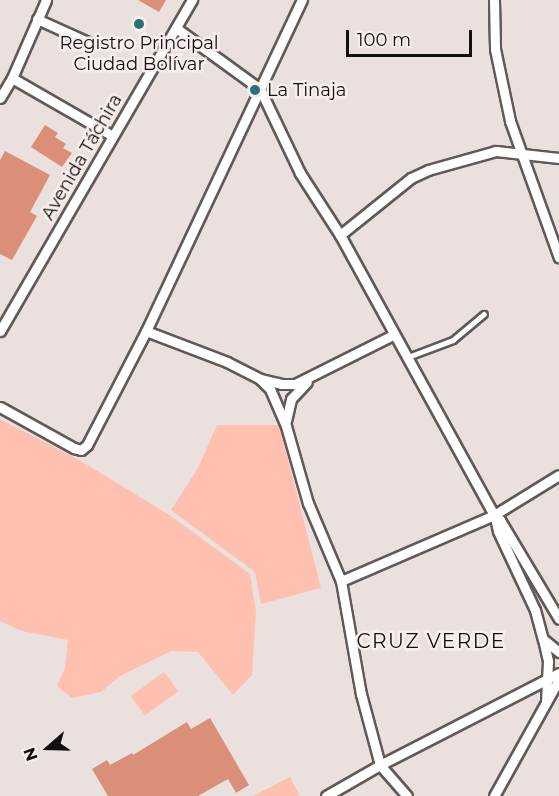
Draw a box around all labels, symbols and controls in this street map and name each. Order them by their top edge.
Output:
marker: Registro Principal Ciudad Bolívar [132,17,146,31]
scale bar [349,18,475,56]
text: 100 m [357,29,411,51]
place label: Registro Principal Ciudad Bolívar [59,33,219,76]
place label: La Tinaja [267,79,346,101]
marker: La Tinaja [248,83,262,97]
street label: Avenida Táchira [37,90,127,224]
district label: CRUZ VERDE [356,629,506,653]
north arrow [18,718,78,778]
text: N [19,745,42,764]

